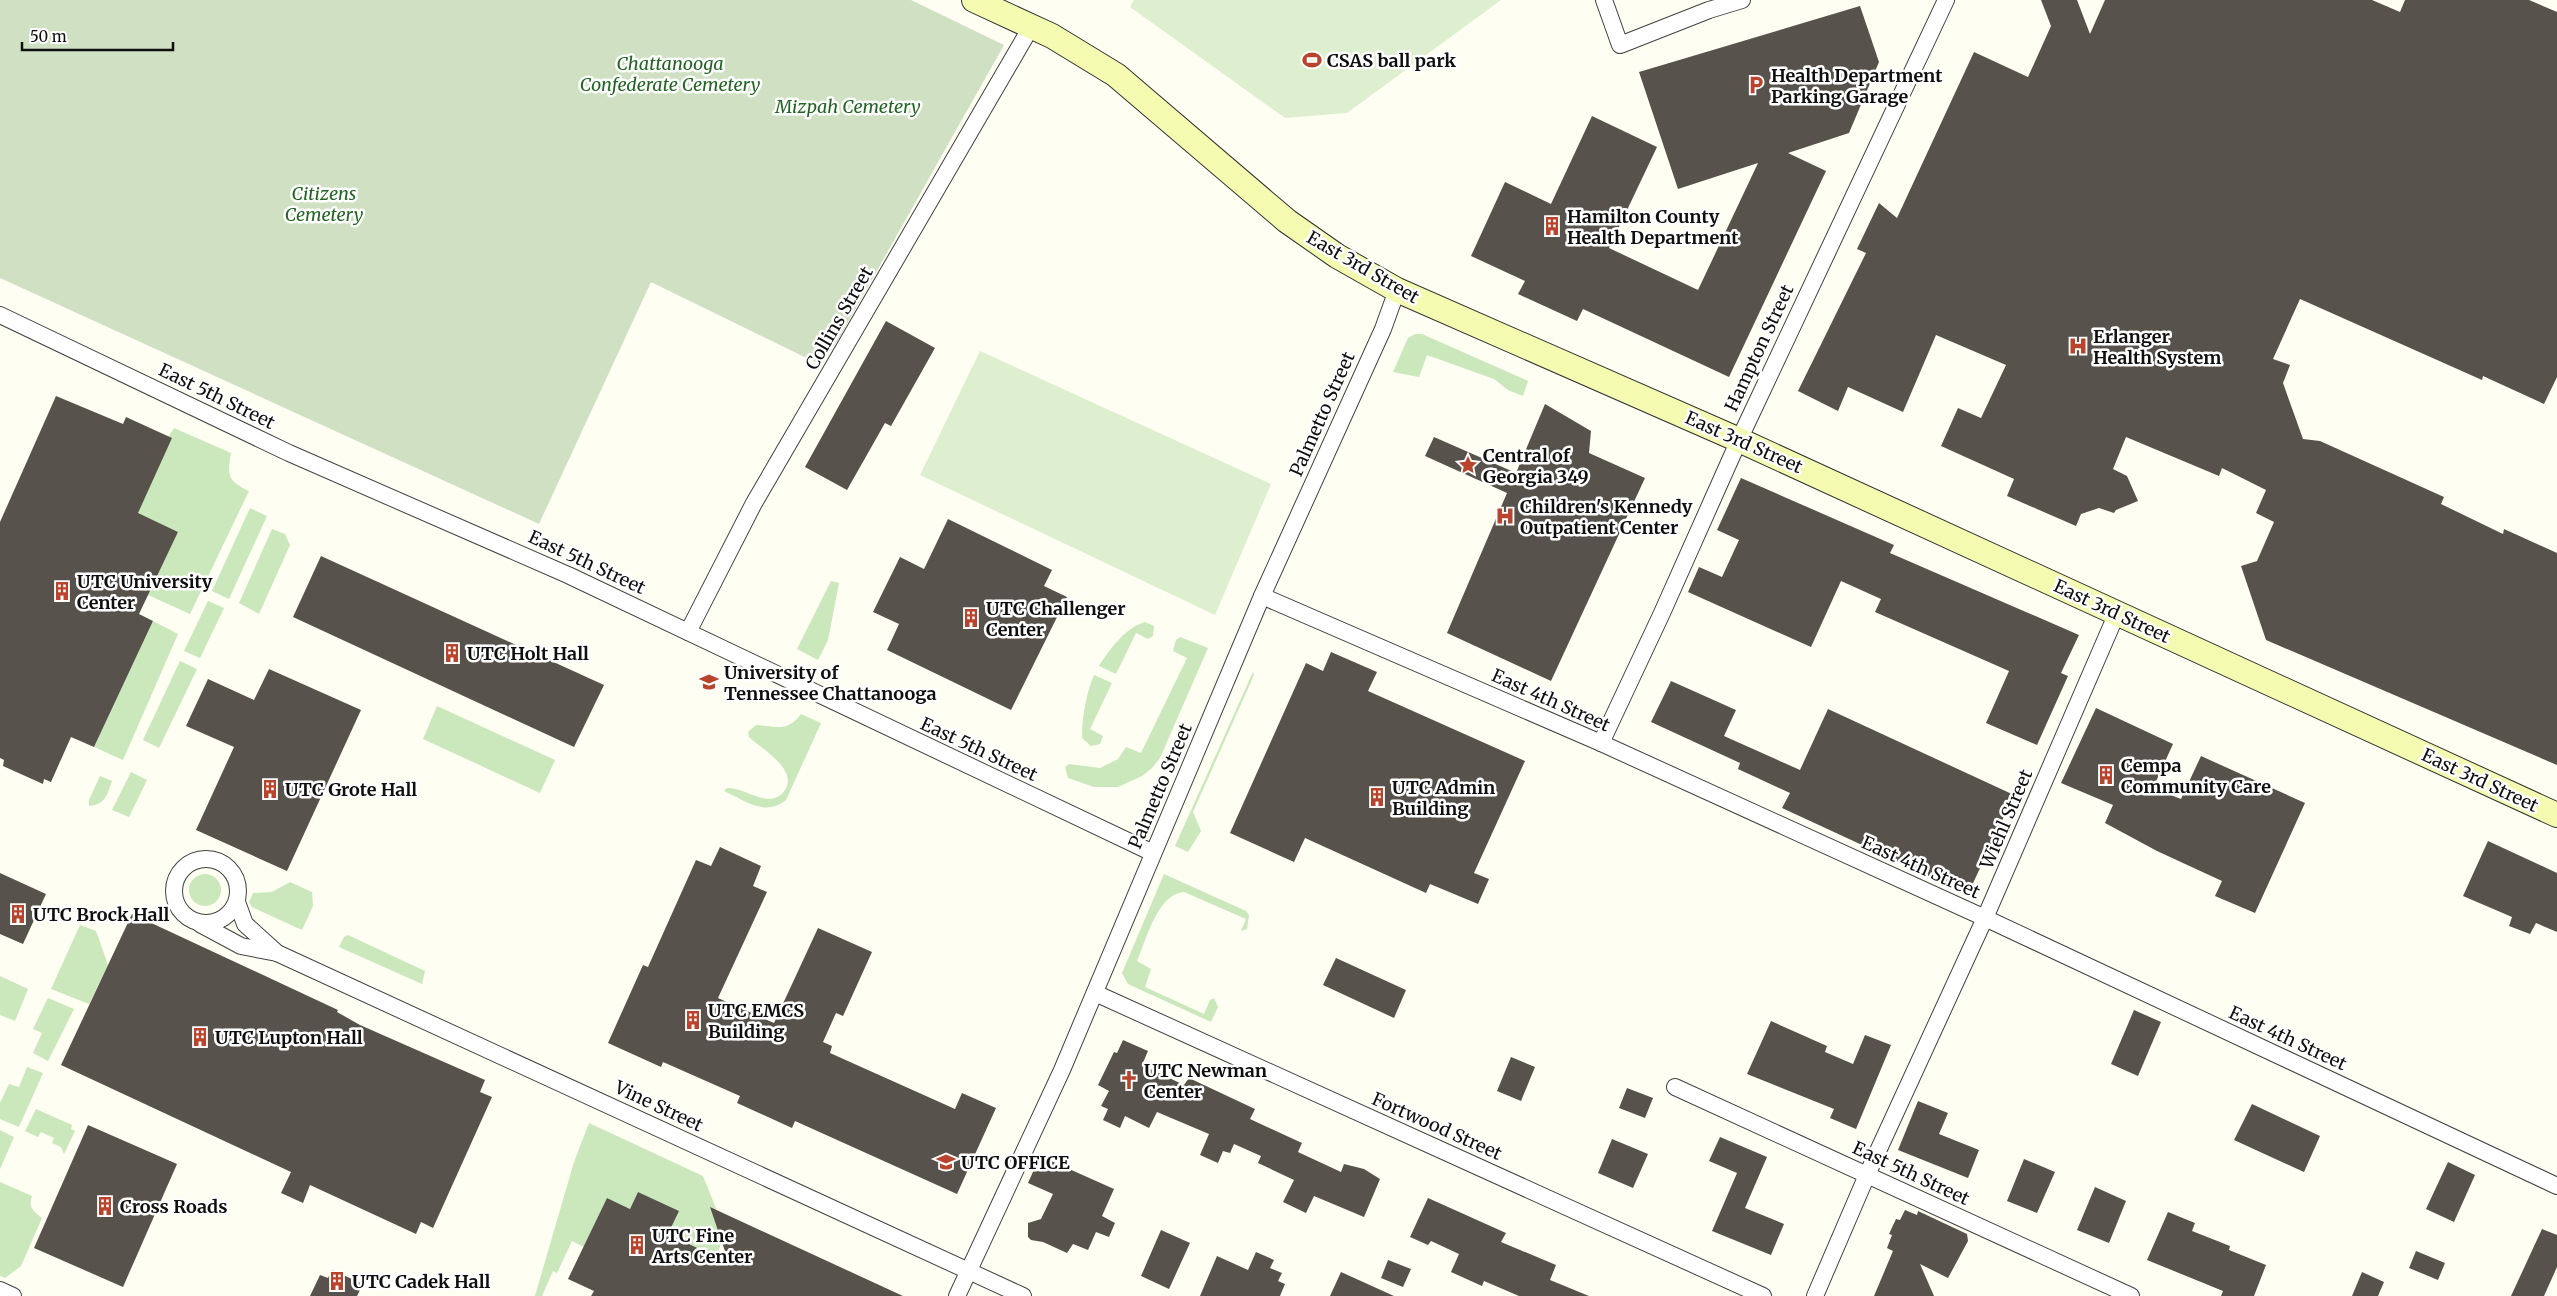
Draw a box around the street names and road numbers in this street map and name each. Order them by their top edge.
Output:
street label: East 3rd Street [1303,226,1423,308]
street label: Collins Street [800,262,878,374]
street label: Hampton Street [1720,281,1798,415]
street label: Palmetto Street [1284,348,1360,480]
street label: East 5th Street [155,358,279,434]
street label: East 3rd Street [1682,406,1806,478]
street label: East 5th Street [525,525,649,599]
street label: East 3rd Street [2050,574,2174,648]
street label: East 4th Street [1488,664,1614,736]
street label: East 5th Street [917,712,1041,786]
street label: Palmetto Street [1123,720,1197,852]
street label: East 3rd Street [2418,743,2542,817]
street label: Wiehl Street [1974,766,2037,873]
street label: East 4th Street [1858,831,1984,903]
street label: East 4th Street [2225,1001,2351,1075]
street label: Vine Street [610,1075,707,1136]
street label: Fortwood Street [1368,1087,1506,1165]
street label: East 5th Street [1849,1136,1973,1210]

